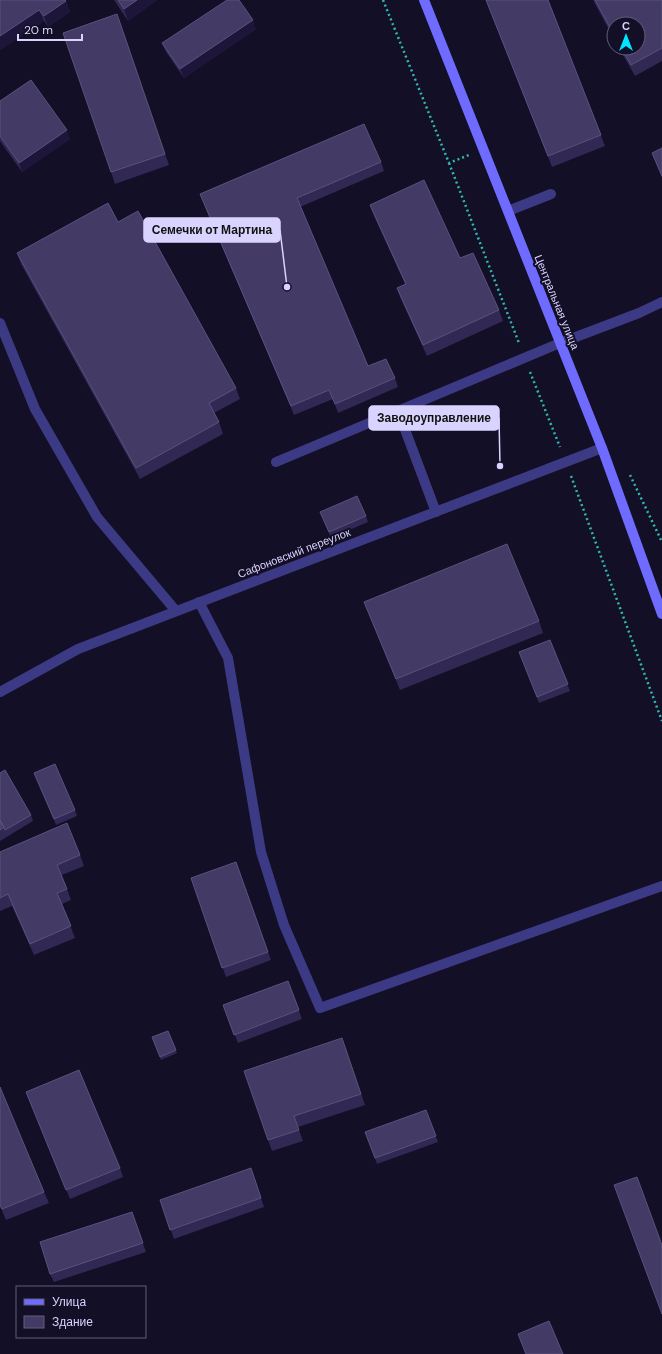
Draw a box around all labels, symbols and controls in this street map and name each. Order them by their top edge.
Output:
scale bar [18,16,82,42]
north arrow [606,16,646,56]
text: С [622,19,630,33]
text: 20 m [24,22,53,38]
callout: Семечки от Мартина [144,218,280,242]
text: Семечки от Мартина [152,222,273,238]
street label: Центральная улица [532,253,583,352]
callout: Заводоуправление [369,406,499,430]
text: Заводоуправление [377,410,491,426]
street label: Сафоновский переулок [236,525,353,581]
legend [16,1286,146,1338]
text: Улица [52,1294,86,1310]
text: Здание [52,1314,93,1330]

